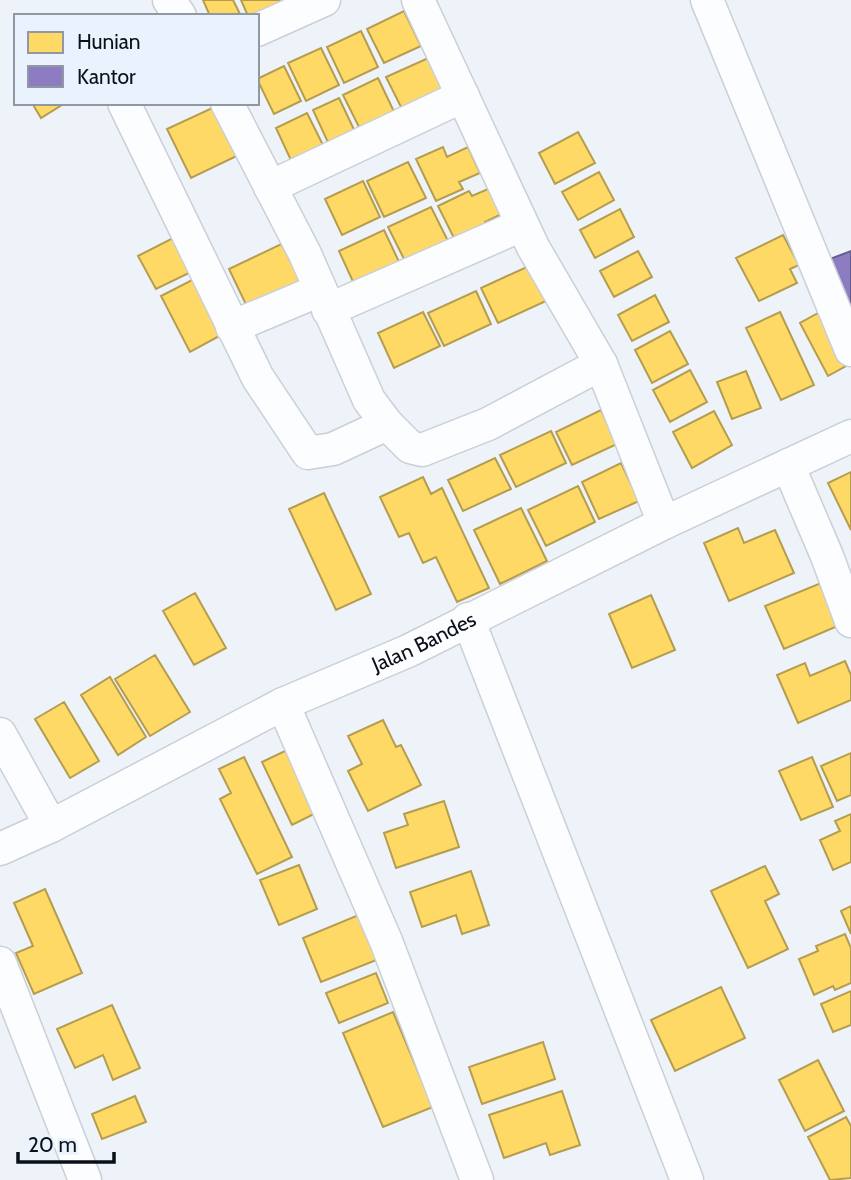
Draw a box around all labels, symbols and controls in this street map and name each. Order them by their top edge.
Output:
legend [14,14,259,105]
text: Hunian [77,29,141,54]
text: Kantor [77,64,136,89]
street label: Jalan Bandes [367,606,480,677]
scale bar [18,1120,114,1164]
text: 20 m [28,1132,77,1157]

